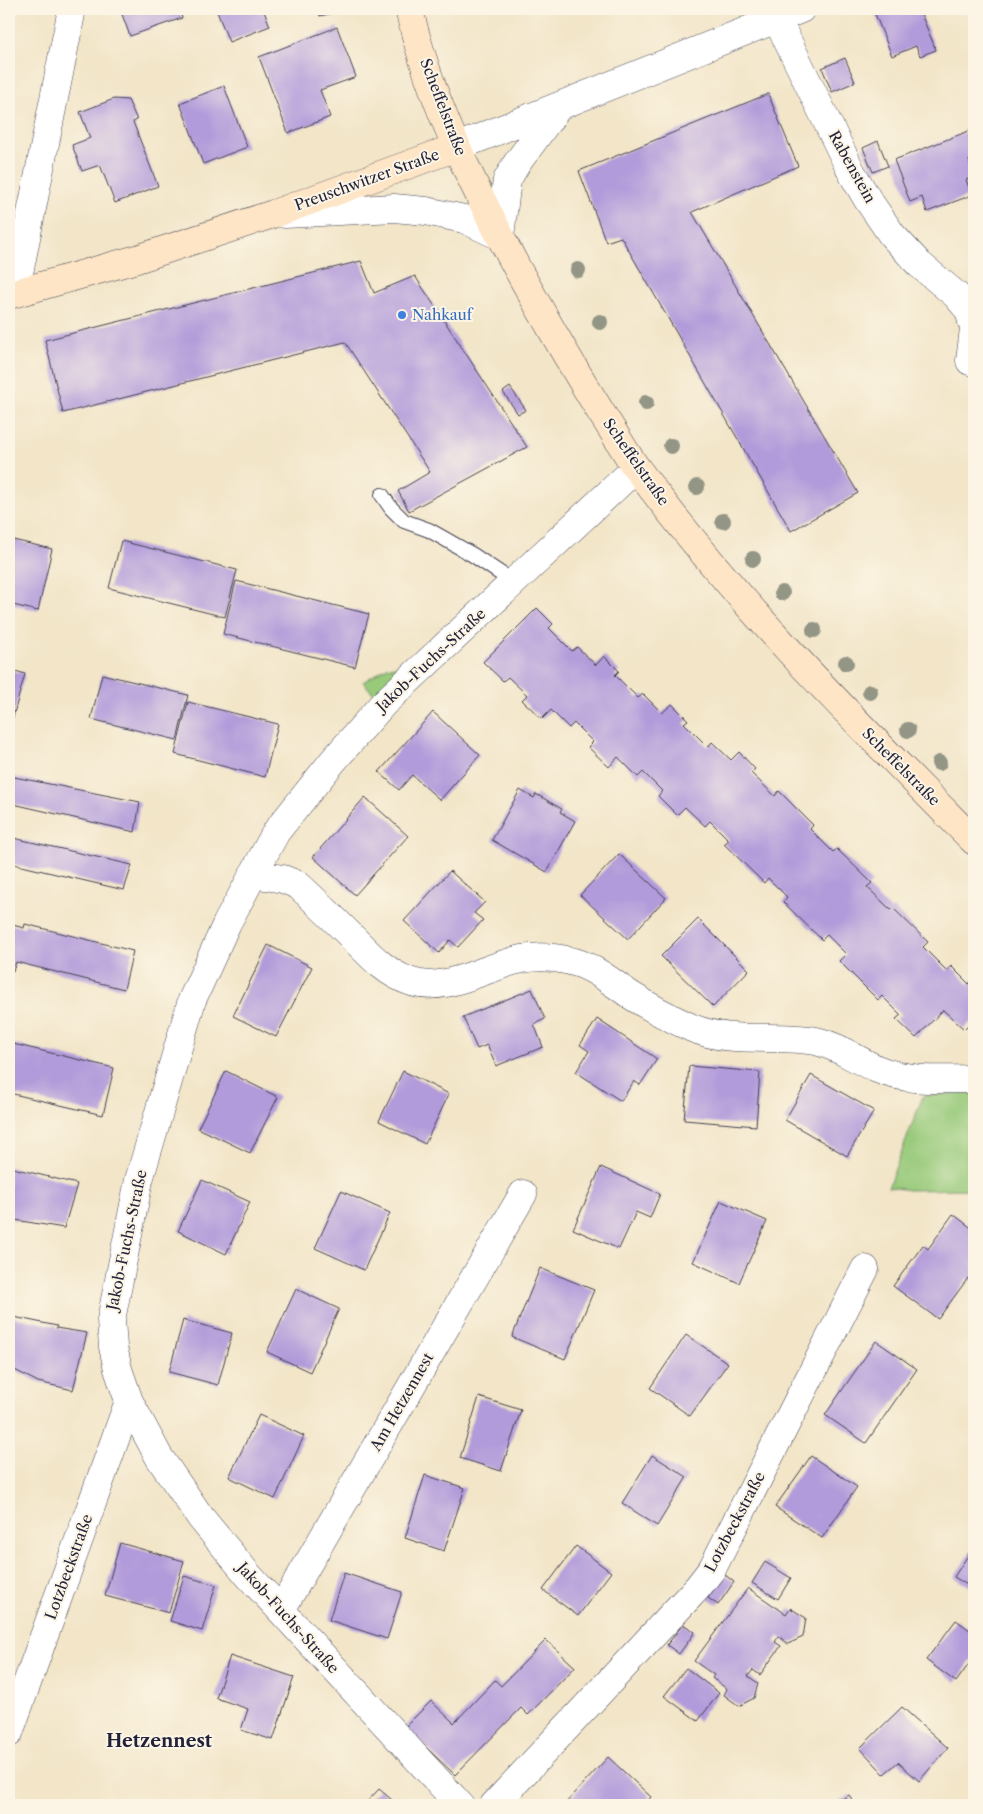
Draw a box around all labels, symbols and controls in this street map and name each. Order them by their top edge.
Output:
street label: Scheffelstraße [416,56,471,158]
street label: Rabenstein [825,127,880,207]
street label: Preuschwitzer Straße [292,144,442,215]
place label: Nahkauf [412,305,474,324]
marker: Nahkauf [396,309,408,321]
street label: Scheffelstraße [599,414,674,509]
street label: Jakob-Fuchs-Straße [370,604,489,717]
street label: Scheffelstraße [858,724,944,810]
street label: Jakob-Fuchs-Straße [102,1168,151,1314]
street label: Am Hetzennest [365,1349,438,1455]
street label: Lotzbeckstraße [700,1468,769,1575]
street label: Lotzbeckstraße [41,1512,96,1622]
street label: Jakob-Fuchs-Straße [232,1557,343,1677]
district label: Hetzennest [106,1730,213,1752]

